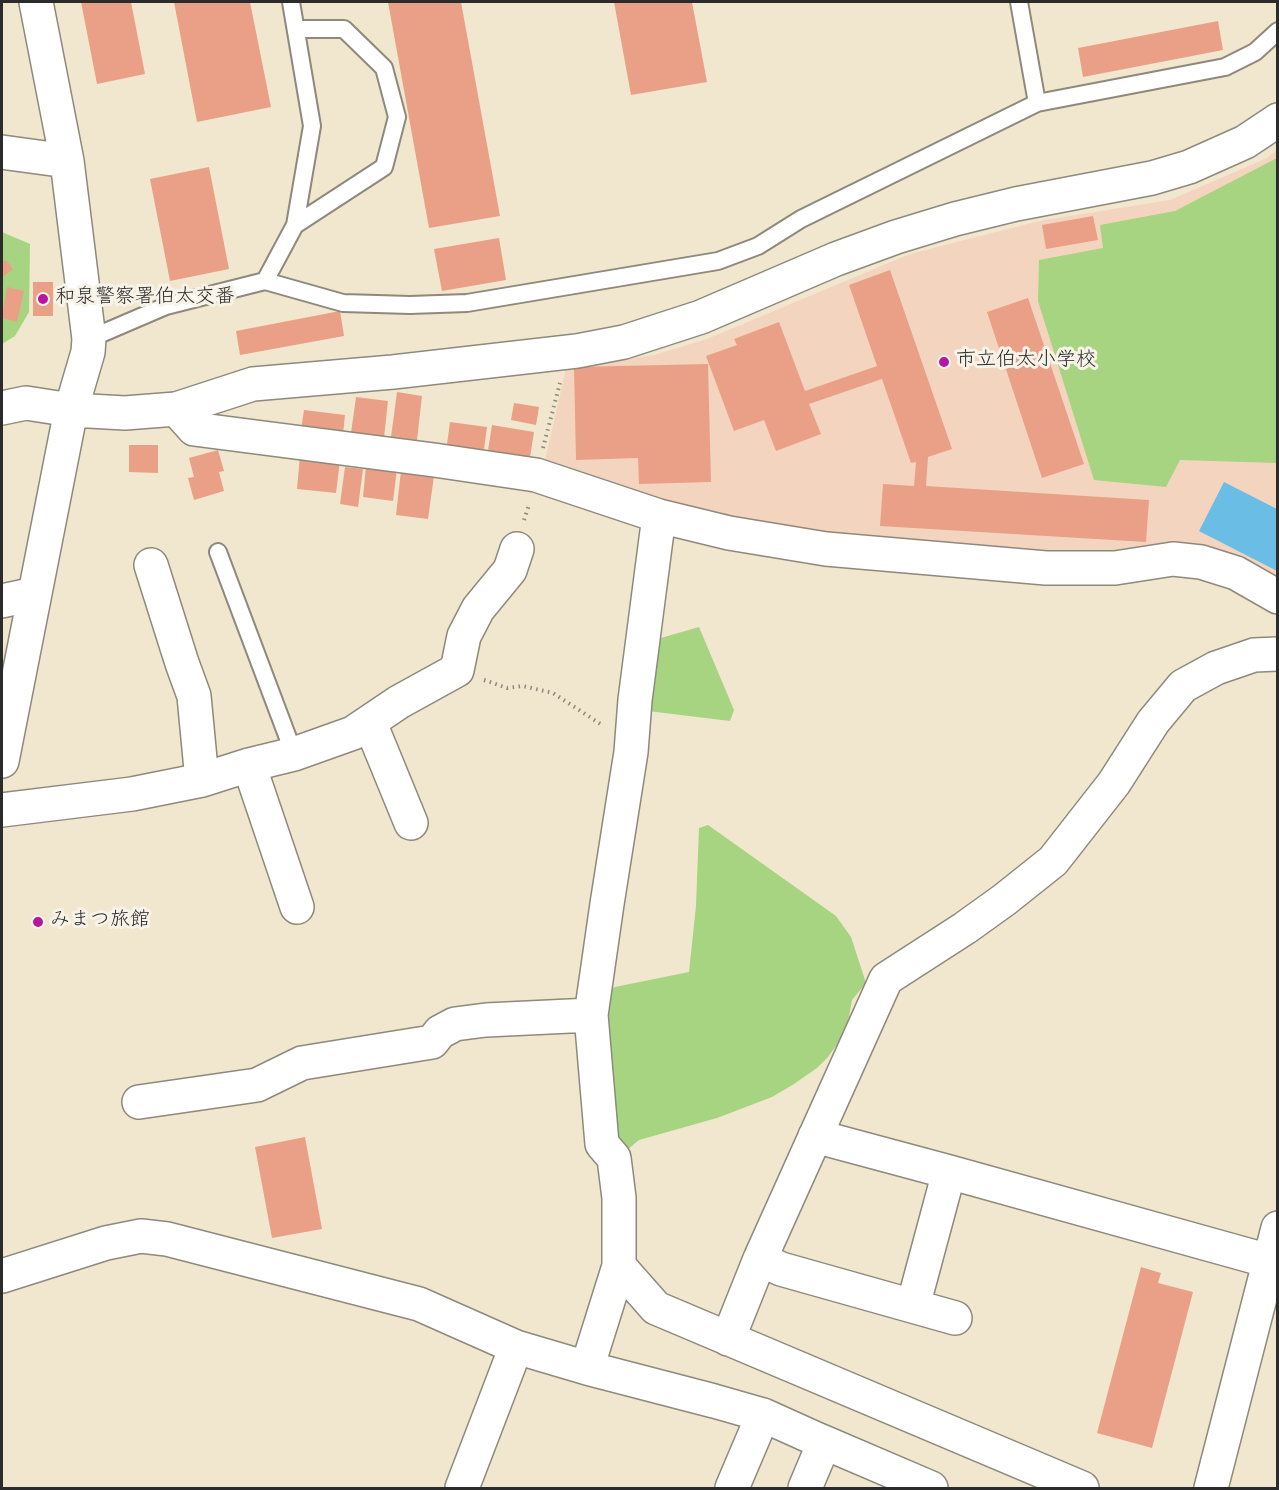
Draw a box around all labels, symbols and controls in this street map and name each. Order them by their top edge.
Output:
place label: 和泉警察署伯太交番 [55,287,235,311]
marker: 和泉警察署伯太交番 [36,292,50,306]
place label: 市立伯太小学校 [956,350,1096,374]
marker: 市立伯太小学校 [937,355,951,369]
place label: みまつ旅館 [50,910,150,934]
marker: みまつ旅館 [31,915,45,929]

